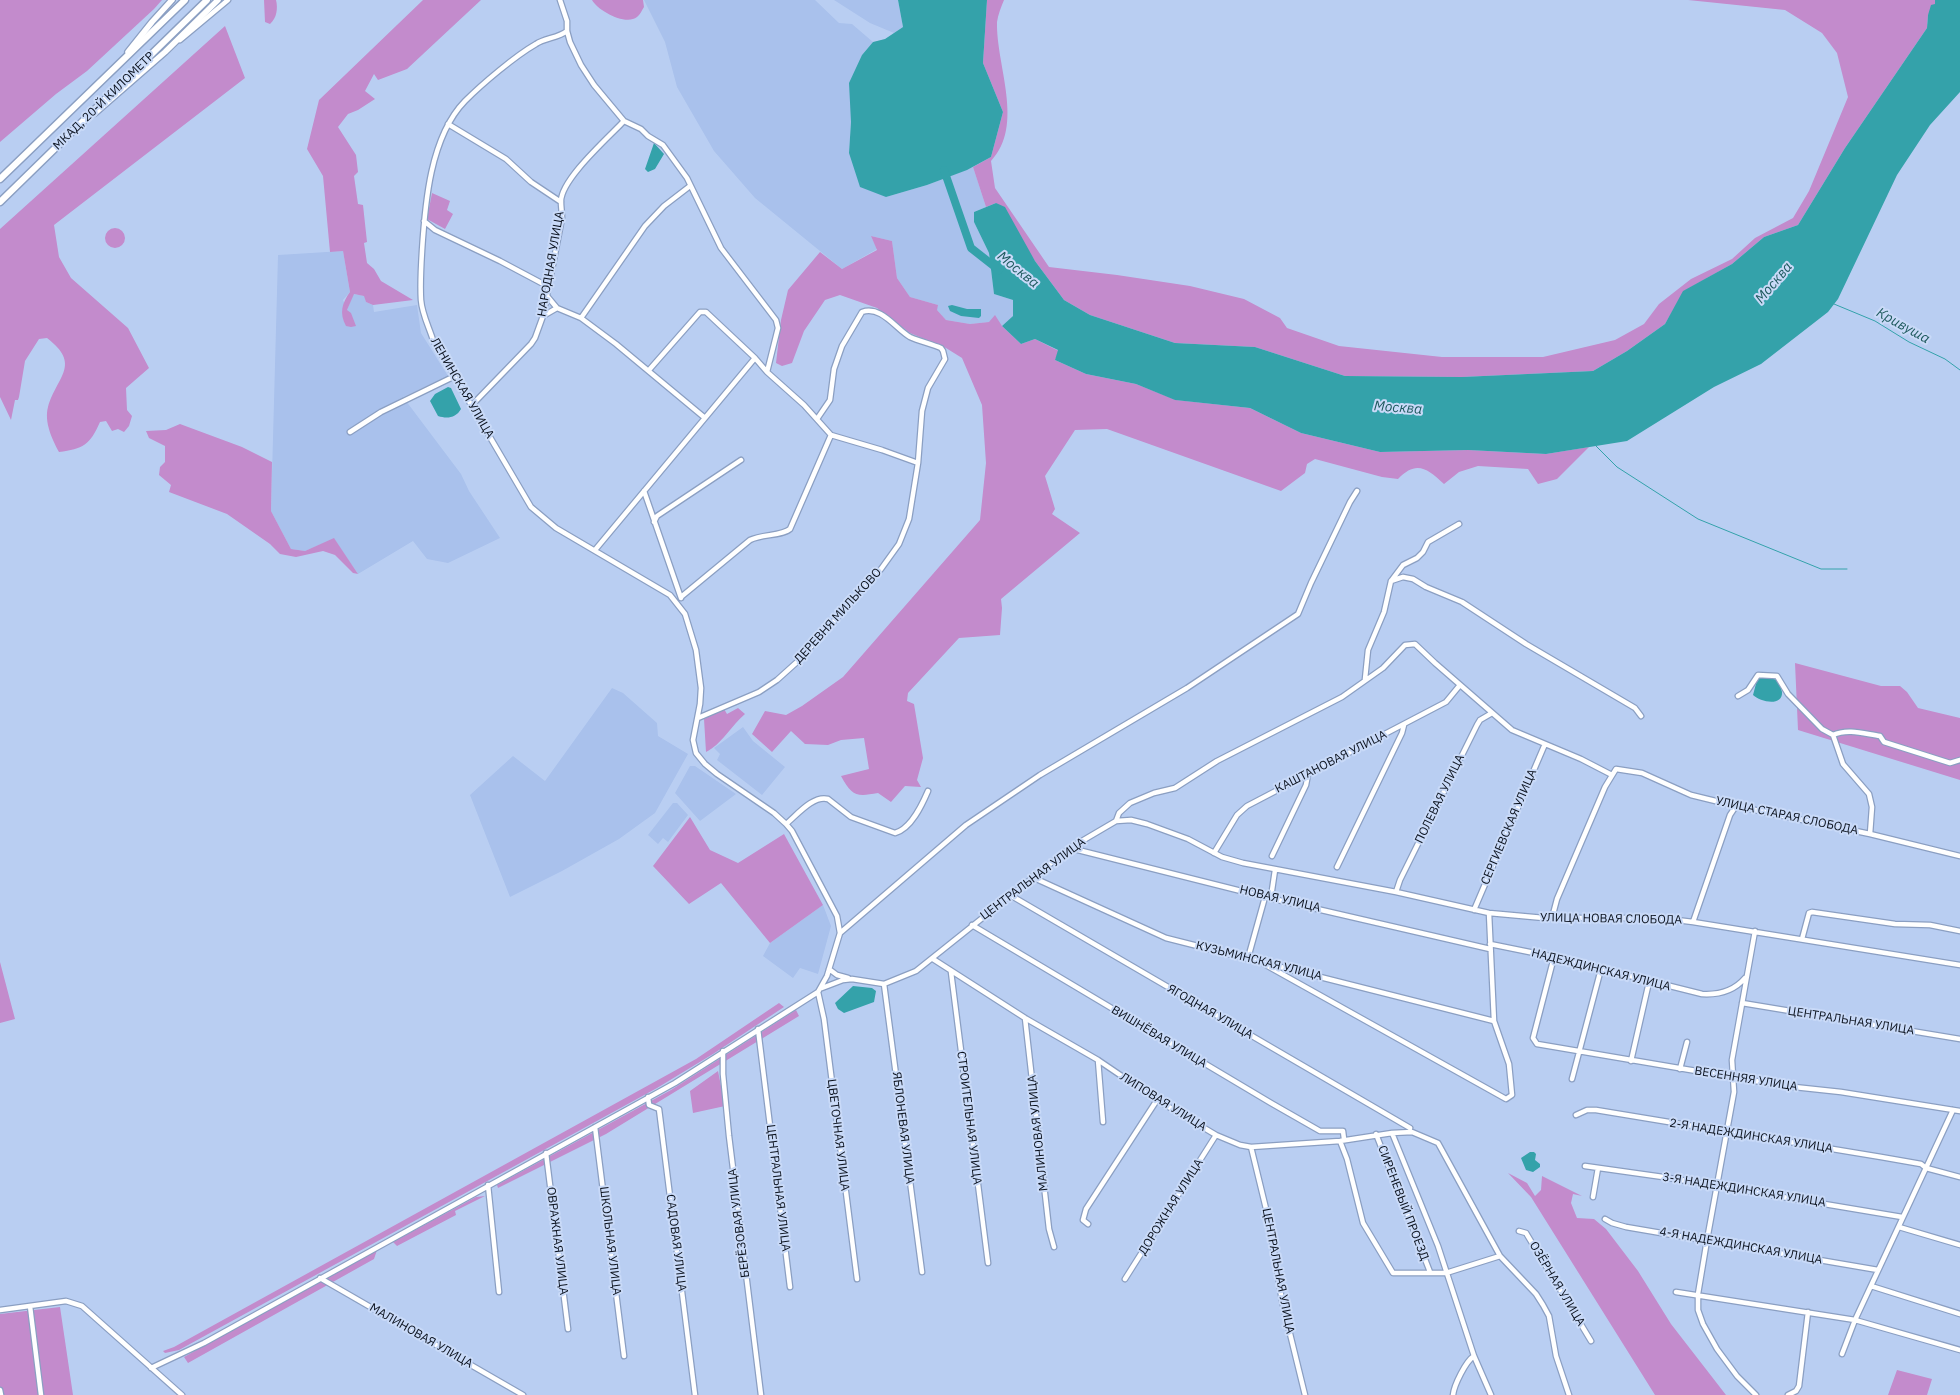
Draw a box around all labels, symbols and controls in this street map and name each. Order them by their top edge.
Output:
street label: МКАД, 20-Й КИЛОМЕТР [50,49,158,153]
street label: НАРОДНАЯ УЛИЦА [535,210,567,318]
water label: Москва [994,248,1042,292]
water label: Москва [1752,259,1796,307]
water label: Кривуша [1873,304,1933,348]
street label: ЛЕНИНСКАЯ УЛИЦА [427,335,497,441]
water label: Москва [1373,398,1423,418]
street label: ДЕРЕВНЯ МИЛЬКОВО [791,565,885,667]
street label: КАШТАНОВАЯ УЛИЦА [1273,728,1389,796]
street label: ПОЛЕВАЯ УЛИЦА [1412,752,1468,846]
street label: СЕРГИЕВСКАЯ УЛИЦА [1478,767,1540,887]
street label: УЛИЦА СТАРАЯ СЛОБОДА [1715,794,1859,838]
street label: ЦЕНТРАЛЬНАЯ УЛИЦА [978,835,1088,923]
street label: НОВАЯ УЛИЦА [1238,883,1322,915]
street label: УЛИЦА НОВАЯ СЛОБОДА [1540,911,1682,927]
street label: КУЗЬМИНСКАЯ УЛИЦА [1194,938,1324,984]
street label: НАДЕЖДИНСКАЯ УЛИЦА [1530,946,1672,994]
street label: ЯГОДНАЯ УЛИЦА [1165,982,1255,1042]
street label: ВИШНЁВАЯ УЛИЦА [1109,1003,1209,1071]
street label: ЦЕНТРАЛЬНАЯ УЛИЦА [1787,1004,1915,1038]
street label: СТРОИТЕЛЬНАЯ УЛИЦА [954,1050,984,1186]
street label: ВЕСЕННЯЯ УЛИЦА [1693,1064,1799,1094]
street label: ЛИПОВАЯ УЛИЦА [1117,1070,1209,1134]
street label: ЯБЛОНЕВАЯ УЛИЦА [889,1071,917,1185]
street label: МАЛИНОВАЯ УЛИЦА [1025,1074,1051,1192]
street label: ЦВЕТОЧНАЯ УЛИЦА [824,1078,852,1192]
street label: 2-Я НАДЕЖДИНСКАЯ УЛИЦА [1668,1116,1834,1156]
street label: ЦЕНТРАЛЬНАЯ УЛИЦА [763,1124,793,1252]
street label: СИРЕНЕВЫЙ ПРОЕЗД [1374,1143,1432,1263]
street label: ДОРОЖНАЯ УЛИЦА [1136,1156,1206,1258]
street label: БЕРЁЗОВАЯ УЛИЦА [725,1168,753,1278]
street label: 3-Я НАДЕЖДИНСКАЯ УЛИЦА [1661,1170,1827,1210]
street label: ОВРАЖНАЯ УЛИЦА [543,1186,571,1296]
street label: ШКОЛЬНАЯ УЛИЦА [596,1186,624,1296]
street label: САДОВАЯ УЛИЦА [663,1194,689,1292]
street label: ЦЕНТРАЛЬНАЯ УЛИЦА [1259,1207,1297,1335]
street label: 4-Я НАДЕЖДИНСКАЯ УЛИЦА [1658,1225,1824,1267]
street label: ОЗЁРНАЯ УЛИЦА [1526,1239,1588,1329]
street label: МАЛИНОВАЯ УЛИЦА [367,1301,475,1371]

